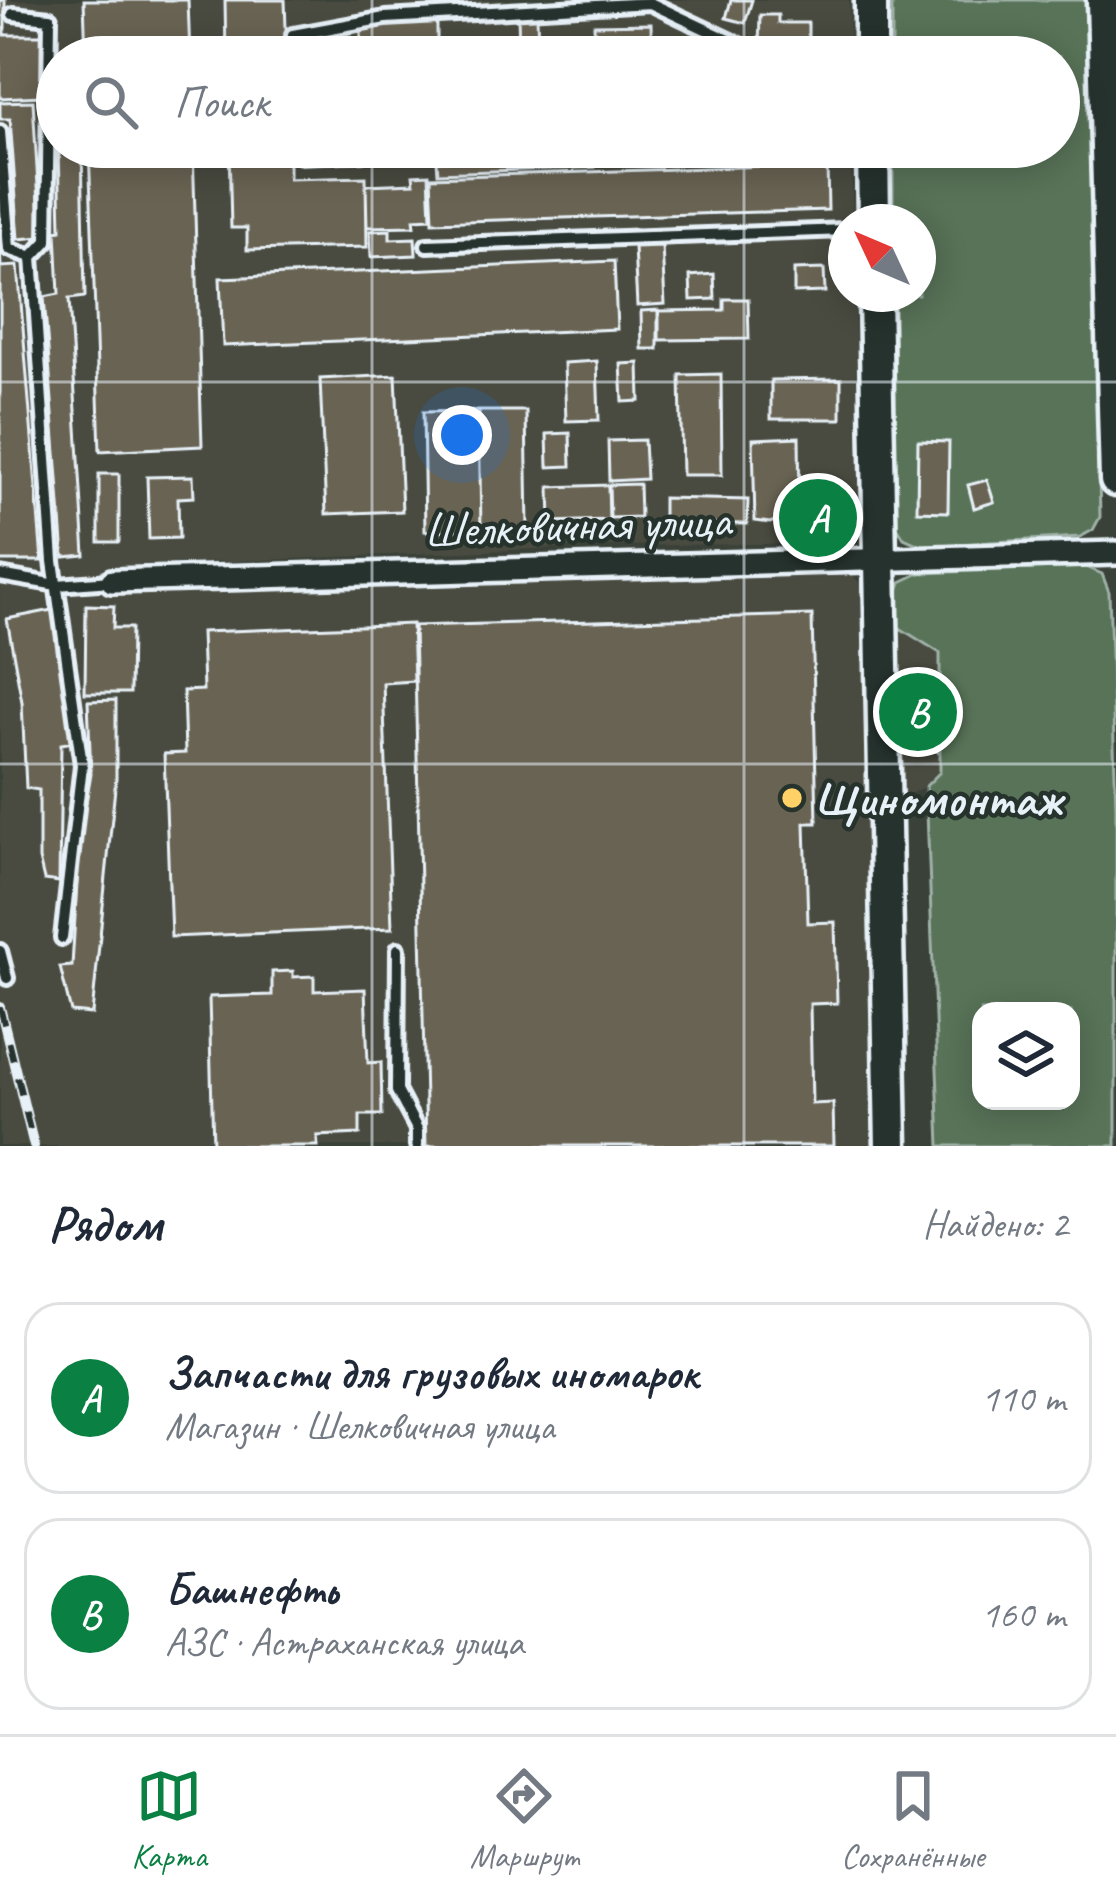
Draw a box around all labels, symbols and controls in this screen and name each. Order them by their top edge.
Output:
search box [36,36,1080,168]
icon: search [78,69,144,135]
text: Поиск [174,74,269,131]
north arrow [828,204,936,312]
your location [432,405,492,465]
pin: A [779,473,857,563]
street label: Шелковичная улица [423,490,734,560]
pin: B [879,667,957,757]
place label: Щиномонтаж [816,769,1066,829]
marker: Щиномонтаж [779,785,805,811]
map controls [972,1002,1080,1110]
button: layers [972,1002,1080,1110]
text: Рядом [48,1192,162,1256]
text: Найдено: 2 [923,1200,1068,1249]
text: Запчасти для грузовых иномарок [165,1345,699,1402]
text: A [80,1374,100,1423]
text: 110 m [981,1374,1065,1423]
text: Магазин · Шелковичная улица [165,1402,554,1451]
text: Башнефть [165,1561,338,1618]
text: B [80,1590,100,1639]
text: 160 m [981,1590,1065,1639]
text: АЗС · Астраханская улица [165,1618,524,1667]
tab: Карта [131,1763,207,1877]
tab: Маршрут [470,1763,579,1877]
tab: Сохранённые [841,1763,985,1877]

